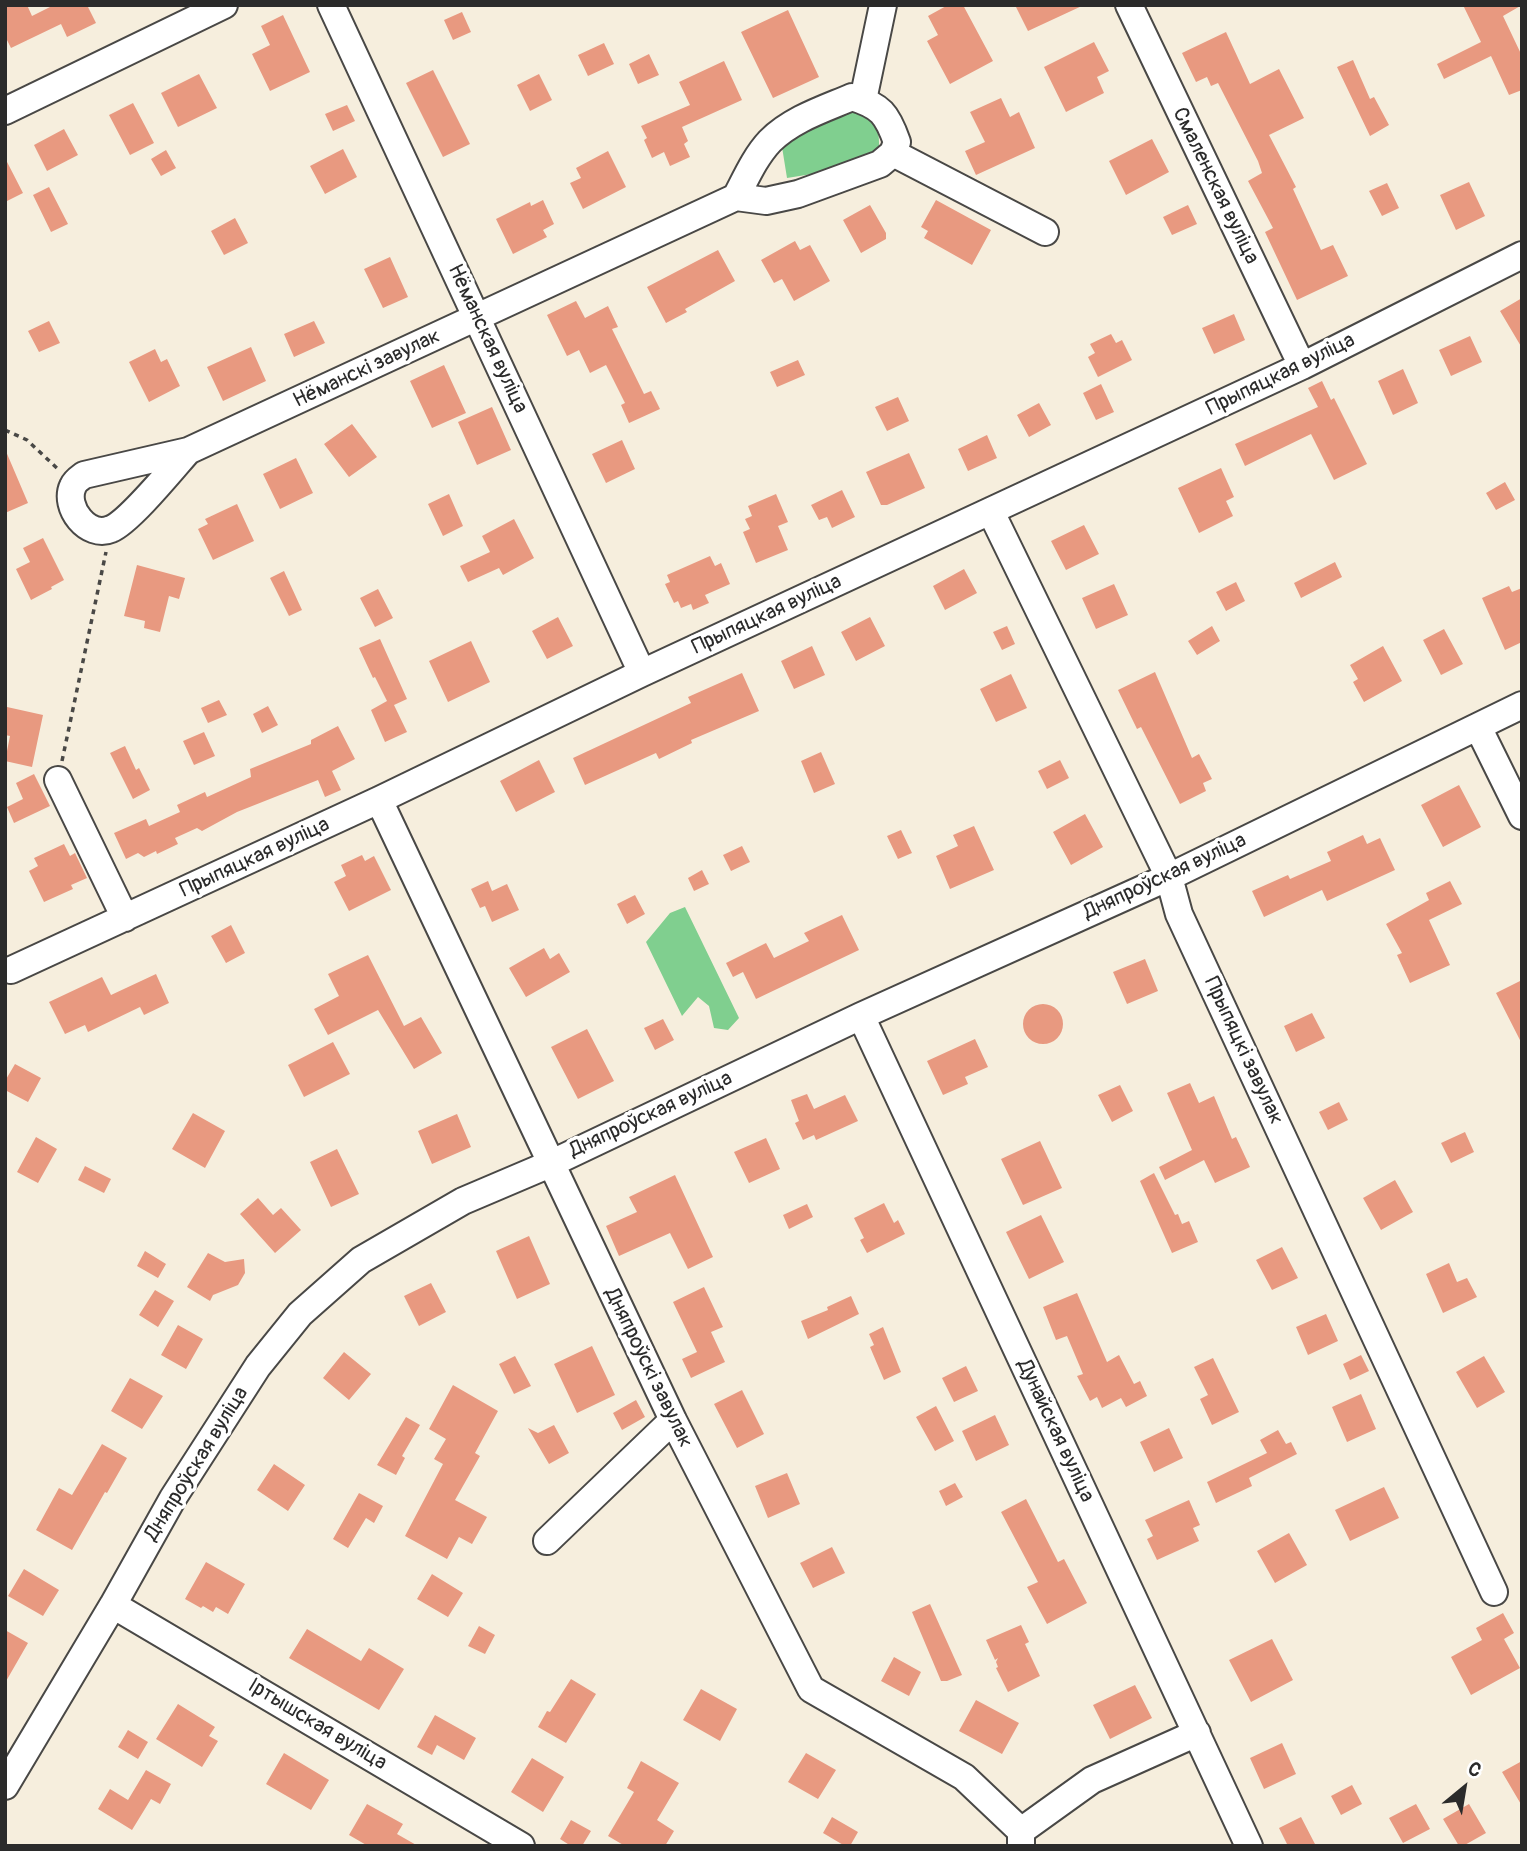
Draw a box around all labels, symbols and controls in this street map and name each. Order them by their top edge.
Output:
street label: Смаленская вуліца [1166,104,1264,268]
street label: Нёманская вуліца [441,261,533,417]
street label: Нёманскі завулак [289,324,445,414]
street label: Прыпяцкая вуліца [1203,328,1359,422]
street label: Прыпяцкая вуліца [688,569,846,661]
street label: Прыпяцкая вуліца [176,812,334,904]
street label: Дняпроўская вуліца [1080,828,1250,926]
street label: Прыпяцкі завулак [1198,973,1288,1129]
street label: Дняпроўская вуліца [566,1066,736,1164]
street label: Дняпроўскі завулак [598,1284,698,1452]
street label: Дунайская вуліца [1011,1356,1099,1506]
street label: Дняпроўская вуліца [140,1382,254,1546]
street label: Іртышская вуліца [243,1674,391,1776]
north arrow [1429,1753,1499,1823]
text: С [1463,1756,1486,1783]

